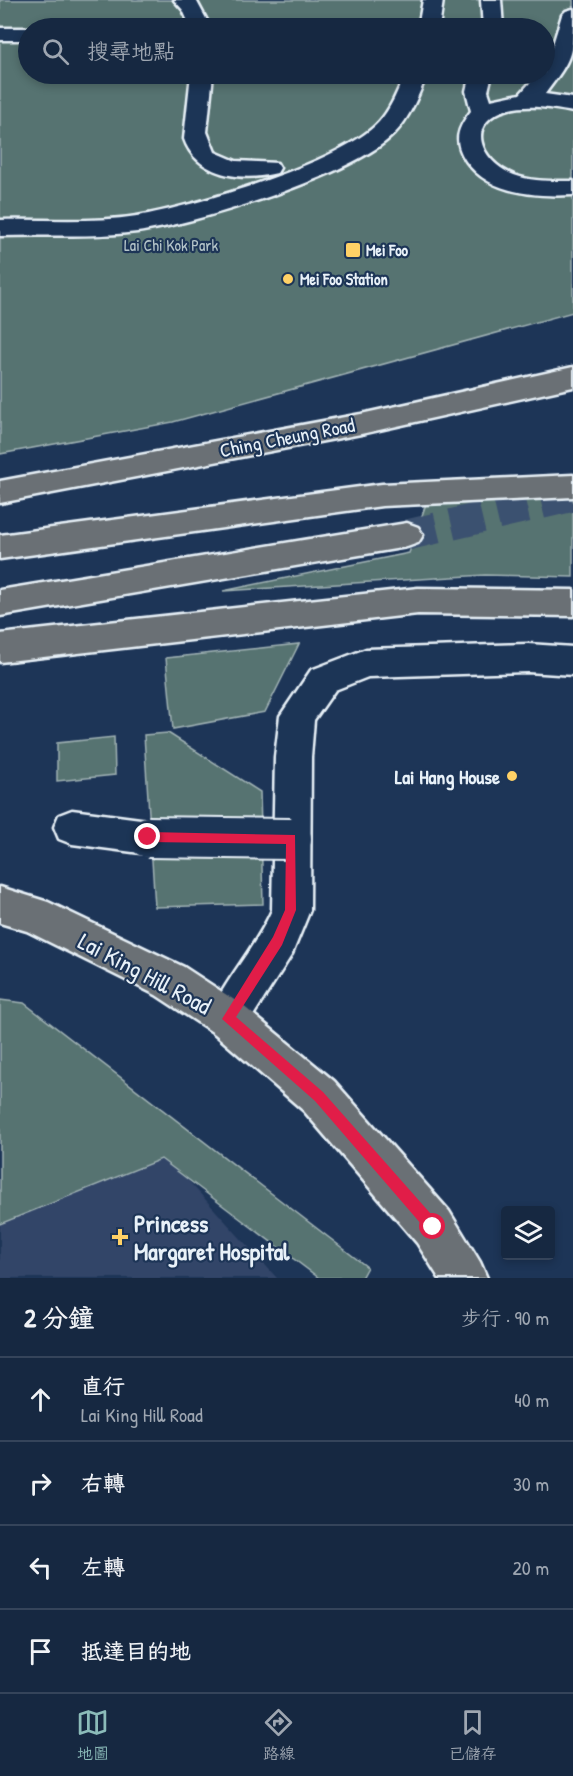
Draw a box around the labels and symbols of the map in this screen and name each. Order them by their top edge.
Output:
park label: Lai Chi Kok Park [124,234,218,256]
place label: Mei Foo [366,239,409,261]
marker: Mei Foo [344,241,362,259]
place label: Mei Foo Station [300,268,388,290]
marker: Mei Foo Station [281,272,295,286]
street label: Ching Cheung Road [217,411,357,463]
place label: Lai Hang House [395,763,500,791]
marker: Lai Hang House [505,769,519,783]
route end [134,823,160,849]
street label: Lai King Hill Road [73,925,217,1021]
place label: Princess Margaret Hospital [134,1207,290,1268]
route start [419,1213,445,1239]
marker: Princess Margaret Hospital [111,1228,129,1246]

